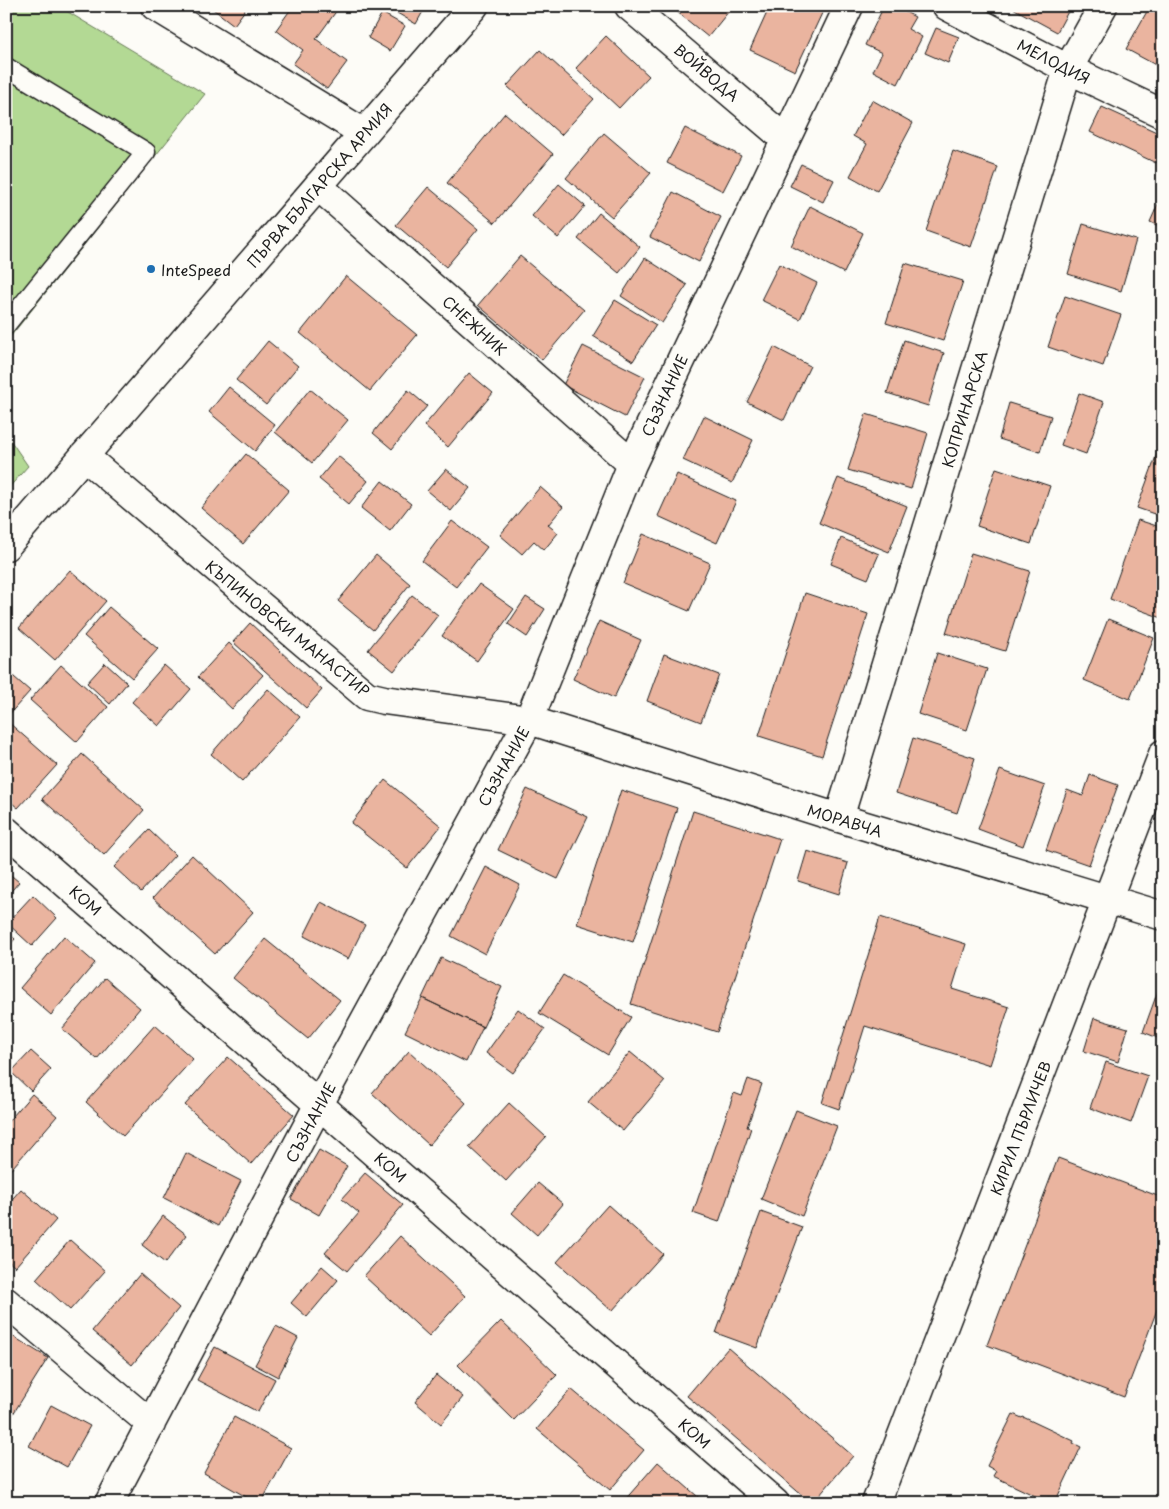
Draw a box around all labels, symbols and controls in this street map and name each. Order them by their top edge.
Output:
street label: МЕЛОДИЯ [1014,33,1094,89]
street label: ВОЙВОДА [669,38,745,106]
street label: ПЪРВА БЪЛГАРСКА АРМИЯ [241,98,397,272]
place label: InteSpeed [161,258,231,281]
marker: InteSpeed [145,263,157,275]
street label: СНЕЖНИК [438,290,512,360]
street label: КОПРИНАРСКА [935,348,993,470]
street label: СЪЗНАНИЕ [635,350,693,440]
street label: КЪПИНОВСКИ МАНАСТИР [201,554,375,702]
street label: СЪЗНАНИЕ [472,722,534,810]
street label: МОРАВЧА [805,798,885,842]
street label: КОМ [65,879,107,921]
street label: КИРИЛ ПЪРЛИЧЕВ [984,1057,1056,1198]
street label: СЪЗНАНИЕ [279,1078,341,1166]
street label: КОМ [370,1146,412,1188]
street label: КОМ [674,1412,716,1454]

